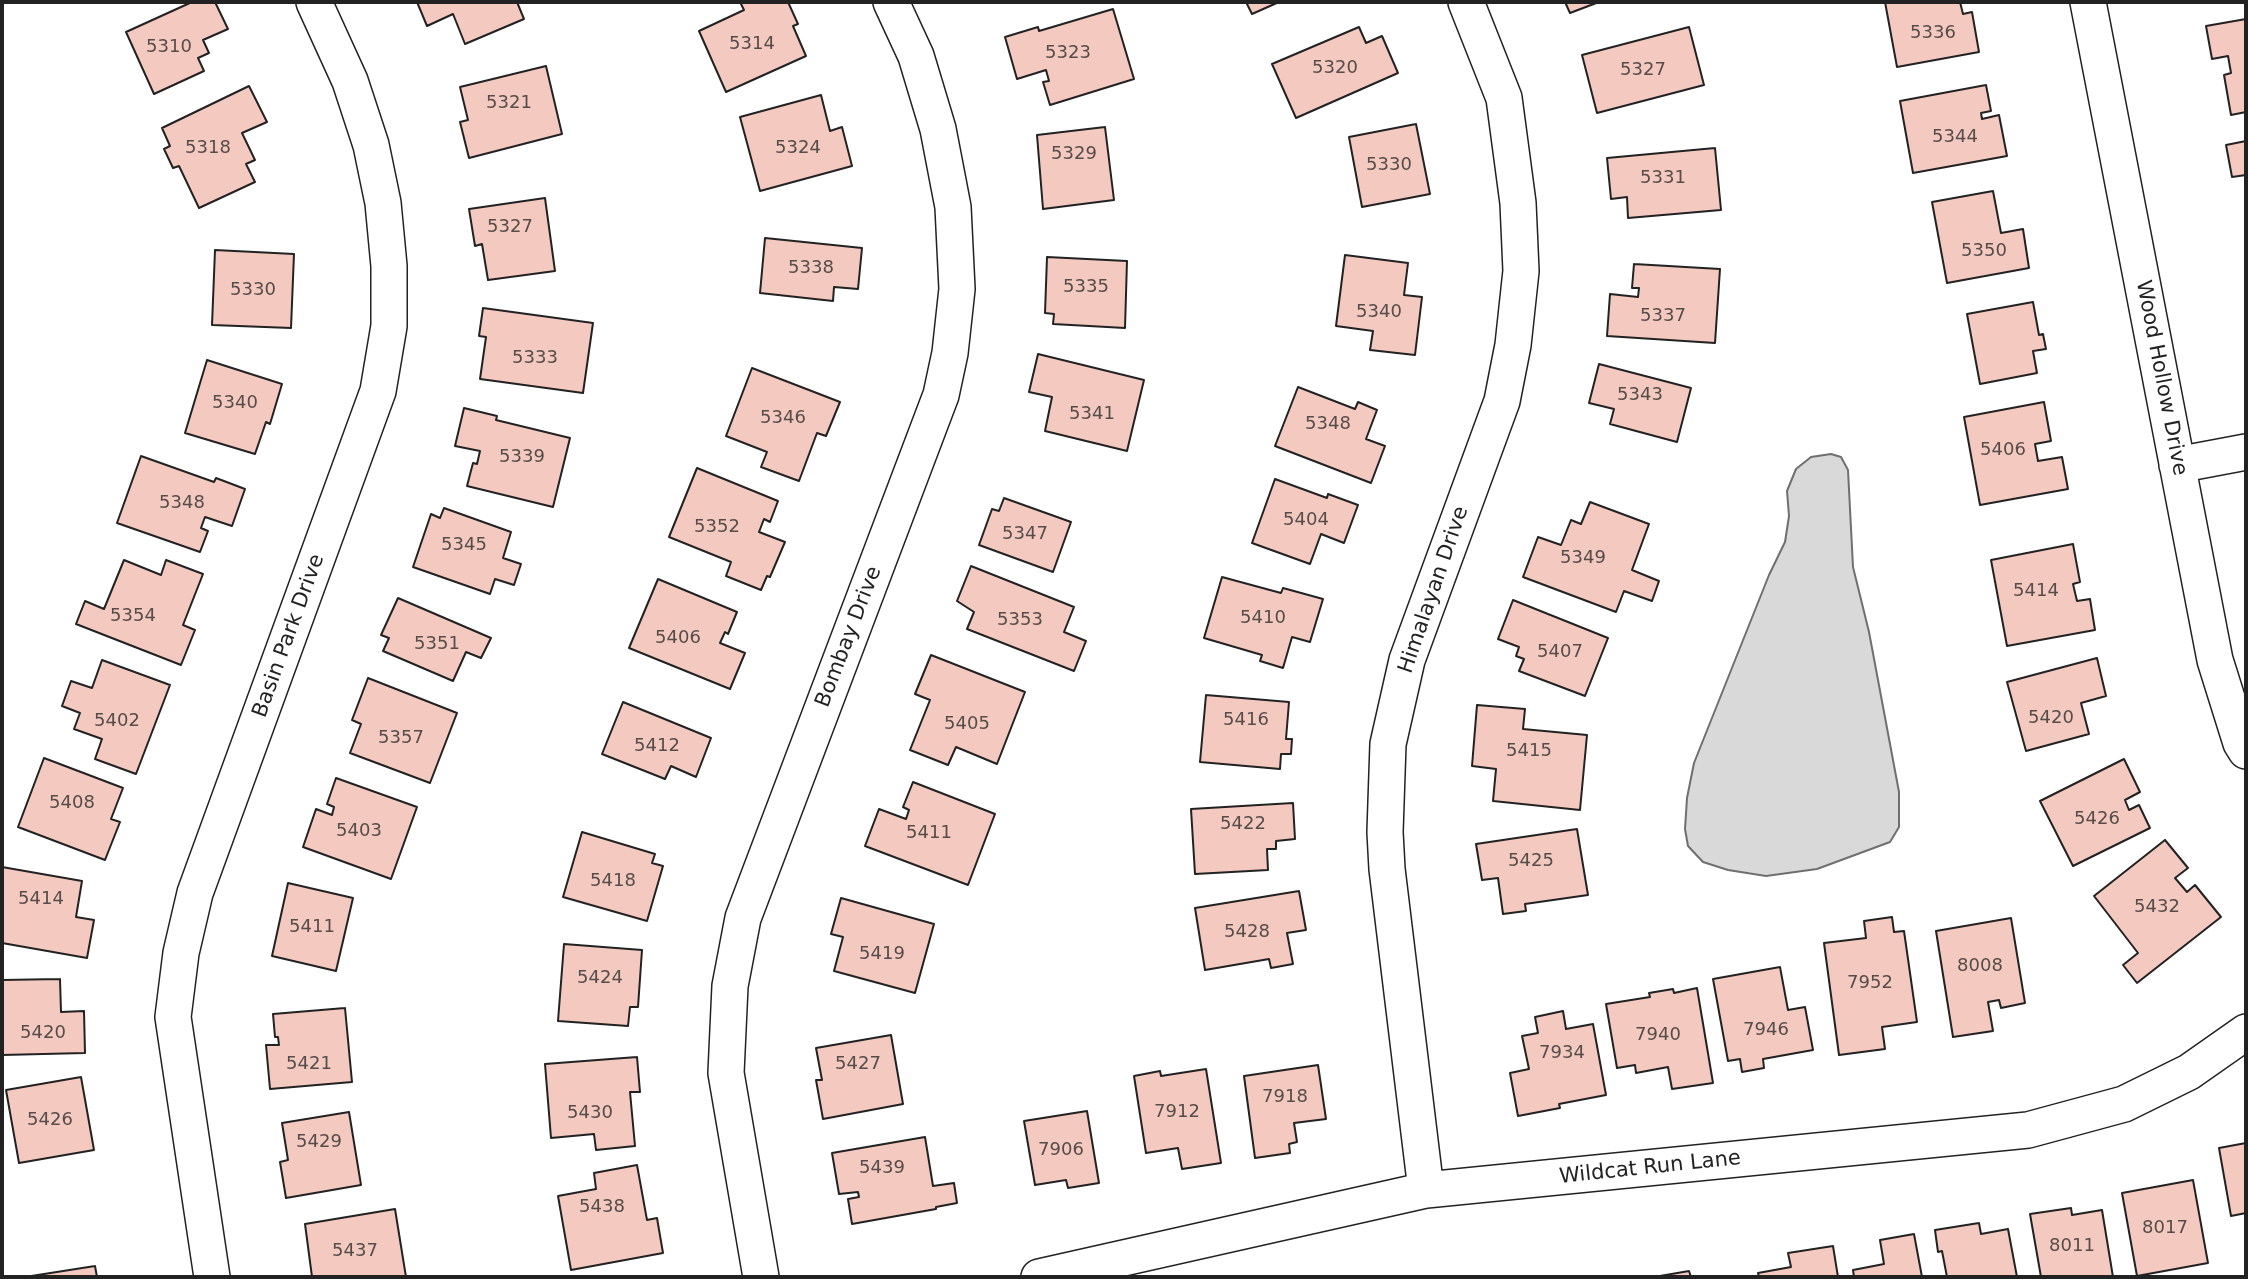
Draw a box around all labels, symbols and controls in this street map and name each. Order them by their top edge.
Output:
house number: 5336 [1910,22,1956,44]
house number: 5314 [729,33,775,55]
house number: 5310 [146,36,192,58]
house number: 5323 [1045,42,1091,64]
house number: 5320 [1312,57,1358,79]
house number: 5327 [1620,59,1666,81]
house number: 5321 [486,92,532,114]
house number: 5344 [1932,126,1978,148]
house number: 5318 [185,137,231,159]
house number: 5324 [775,137,821,159]
house number: 5329 [1051,143,1097,165]
house number: 5330 [1366,154,1412,176]
house number: 5331 [1640,167,1686,189]
house number: 5327 [487,216,533,238]
house number: 5350 [1961,240,2007,262]
house number: 5338 [788,257,834,279]
house number: 5335 [1063,276,1109,298]
street label: Wood Hollow Drive [2130,278,2192,478]
house number: 5330 [230,279,276,301]
house number: 5340 [1356,301,1402,323]
house number: 5337 [1640,305,1686,327]
house number: 5333 [512,347,558,369]
house number: 5343 [1617,384,1663,406]
house number: 5340 [212,392,258,414]
house number: 5341 [1069,403,1115,425]
house number: 5346 [760,407,806,429]
house number: 5348 [1305,413,1351,435]
house number: 5406 [1980,439,2026,461]
house number: 5339 [499,446,545,468]
house number: 5348 [159,492,205,514]
street label: Himalayan Drive [1394,503,1474,677]
house number: 5404 [1283,509,1329,531]
house number: 5352 [694,516,740,538]
house number: 5347 [1002,523,1048,545]
house number: 5345 [441,534,487,556]
house number: 5349 [1560,547,1606,569]
street label: Basin Park Drive [248,551,330,721]
street label: Bombay Drive [811,563,887,711]
house number: 5414 [2013,580,2059,602]
house number: 5354 [110,605,156,627]
house number: 5410 [1240,607,1286,629]
house number: 5353 [997,609,1043,631]
house number: 5406 [655,627,701,649]
house number: 5351 [414,633,460,655]
house number: 5407 [1537,641,1583,663]
house number: 5420 [2028,707,2074,729]
house number: 5416 [1223,709,1269,731]
house number: 5402 [94,710,140,732]
house number: 5405 [944,713,990,735]
house number: 5357 [378,727,424,749]
house number: 5412 [634,735,680,757]
house number: 5415 [1506,740,1552,762]
house number: 5408 [49,792,95,814]
house number: 5426 [2074,808,2120,830]
house number: 5422 [1220,813,1266,835]
house number: 5403 [336,820,382,842]
house number: 5411 [906,822,952,844]
house number: 5425 [1508,850,1554,872]
house number: 5418 [590,870,636,892]
house number: 5414 [18,888,64,910]
house number: 5432 [2134,896,2180,918]
house number: 5411 [289,916,335,938]
house number: 5428 [1224,921,1270,943]
house number: 5419 [859,943,905,965]
house number: 8008 [1957,955,2003,977]
house number: 5424 [577,967,623,989]
house number: 7952 [1847,972,1893,994]
house number: 7946 [1743,1019,1789,1041]
house number: 5420 [20,1022,66,1044]
house number: 7940 [1635,1024,1681,1046]
house number: 7934 [1539,1042,1585,1064]
house number: 5421 [286,1053,332,1075]
house number: 5427 [835,1053,881,1075]
house number: 7918 [1262,1086,1308,1108]
house number: 7912 [1154,1101,1200,1123]
house number: 5430 [567,1102,613,1124]
house number: 5426 [27,1109,73,1131]
house number: 5429 [296,1131,342,1153]
house number: 7906 [1038,1139,1084,1161]
street label: Wildcat Run Lane [1558,1146,1742,1190]
house number: 5439 [859,1157,905,1179]
house number: 5438 [579,1196,625,1218]
house number: 8017 [2142,1217,2188,1239]
house number: 8011 [2049,1235,2095,1257]
house number: 5437 [332,1240,378,1262]

